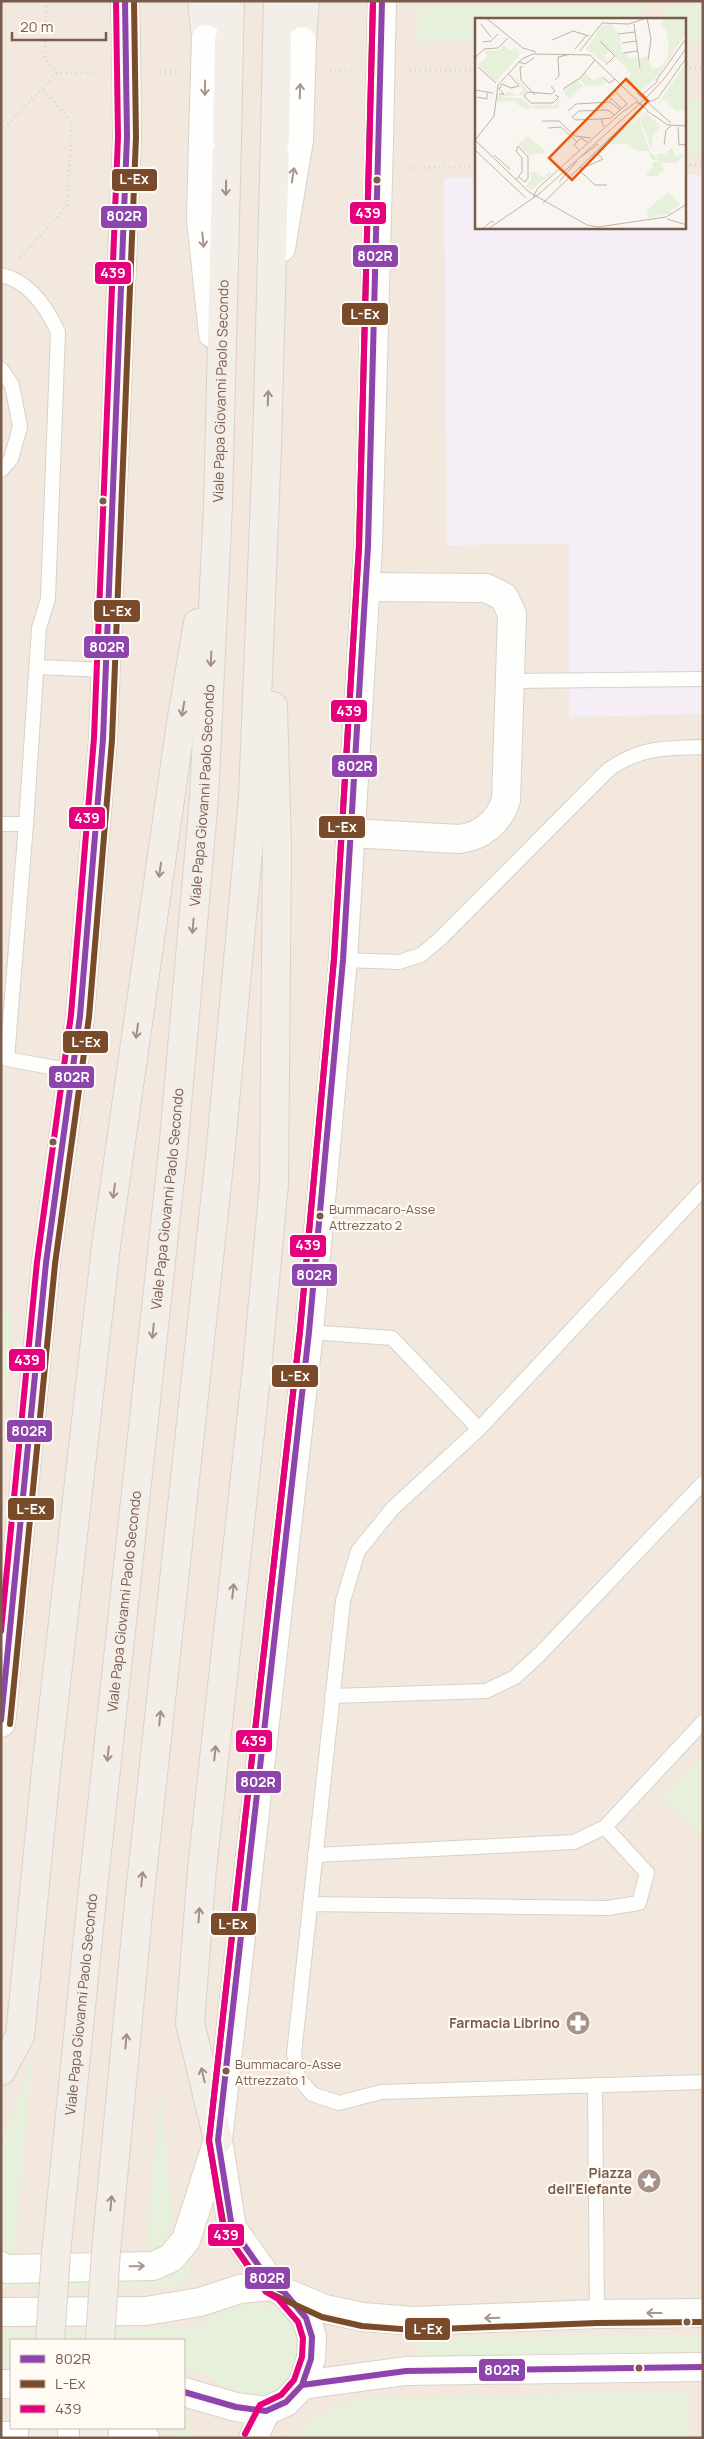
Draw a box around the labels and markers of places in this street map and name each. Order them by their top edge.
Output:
unlabelled marker [372,175,382,185]
unlabelled marker [98,496,108,506]
unlabelled marker [48,1137,58,1147]
place label: Bummacaro-Asse Attrezzato 2 [329,1200,436,1234]
marker: Bummacaro-Asse Attrezzato 2 [315,1211,325,1221]
pharmacy icon: Farmacia Librino [565,2010,591,2036]
place label: Farmacia Librino [449,2013,560,2032]
place label: Bummacaro-Asse Attrezzato 1 [235,2055,342,2089]
marker: Bummacaro-Asse Attrezzato 1 [221,2066,231,2076]
place label: Piazza dell'Elefante [548,2163,632,2198]
place icon: Piazza dell'Elefante [636,2168,662,2194]
unlabelled marker [682,2317,692,2327]
unlabelled marker [634,2363,644,2373]

